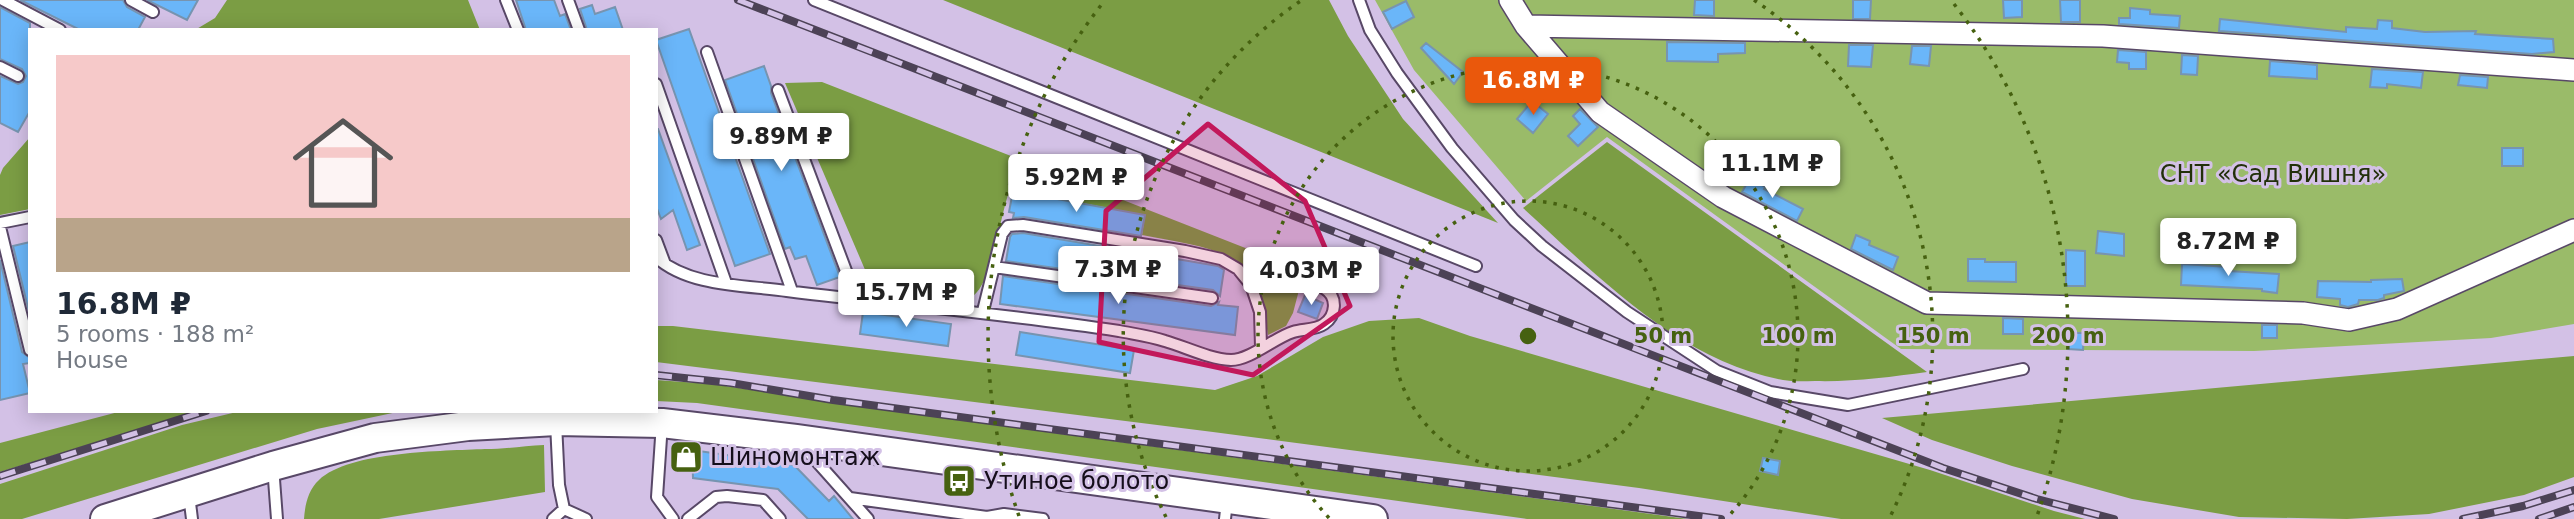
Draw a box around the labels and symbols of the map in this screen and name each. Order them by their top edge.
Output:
pin: 16.8M ₽ [1468,58,1598,117]
pin: 9.89M ₽ [716,114,846,173]
pin: 11.1M ₽ [1707,140,1837,200]
pin: 5.92M ₽ [1011,154,1141,214]
park label: СНТ «Сад Вишня» [2160,160,2386,188]
pin: 8.72M ₽ [2163,218,2293,278]
pin: 7.3M ₽ [1061,246,1175,306]
pin: 4.03M ₽ [1246,247,1376,307]
pin: 15.7M ₽ [841,270,971,329]
centre of rings [1516,324,1540,348]
text: 50 m [1634,324,1692,348]
text: 100 m [1761,324,1835,348]
text: 150 m [1896,324,1970,348]
text: 200 m [2031,324,2105,348]
shop icon: Шиномонтаж [667,438,705,476]
place label: Шиномонтаж [710,443,880,471]
bus stop icon: Утиное болото [940,462,978,500]
place label: Утиное болото [984,467,1169,495]

